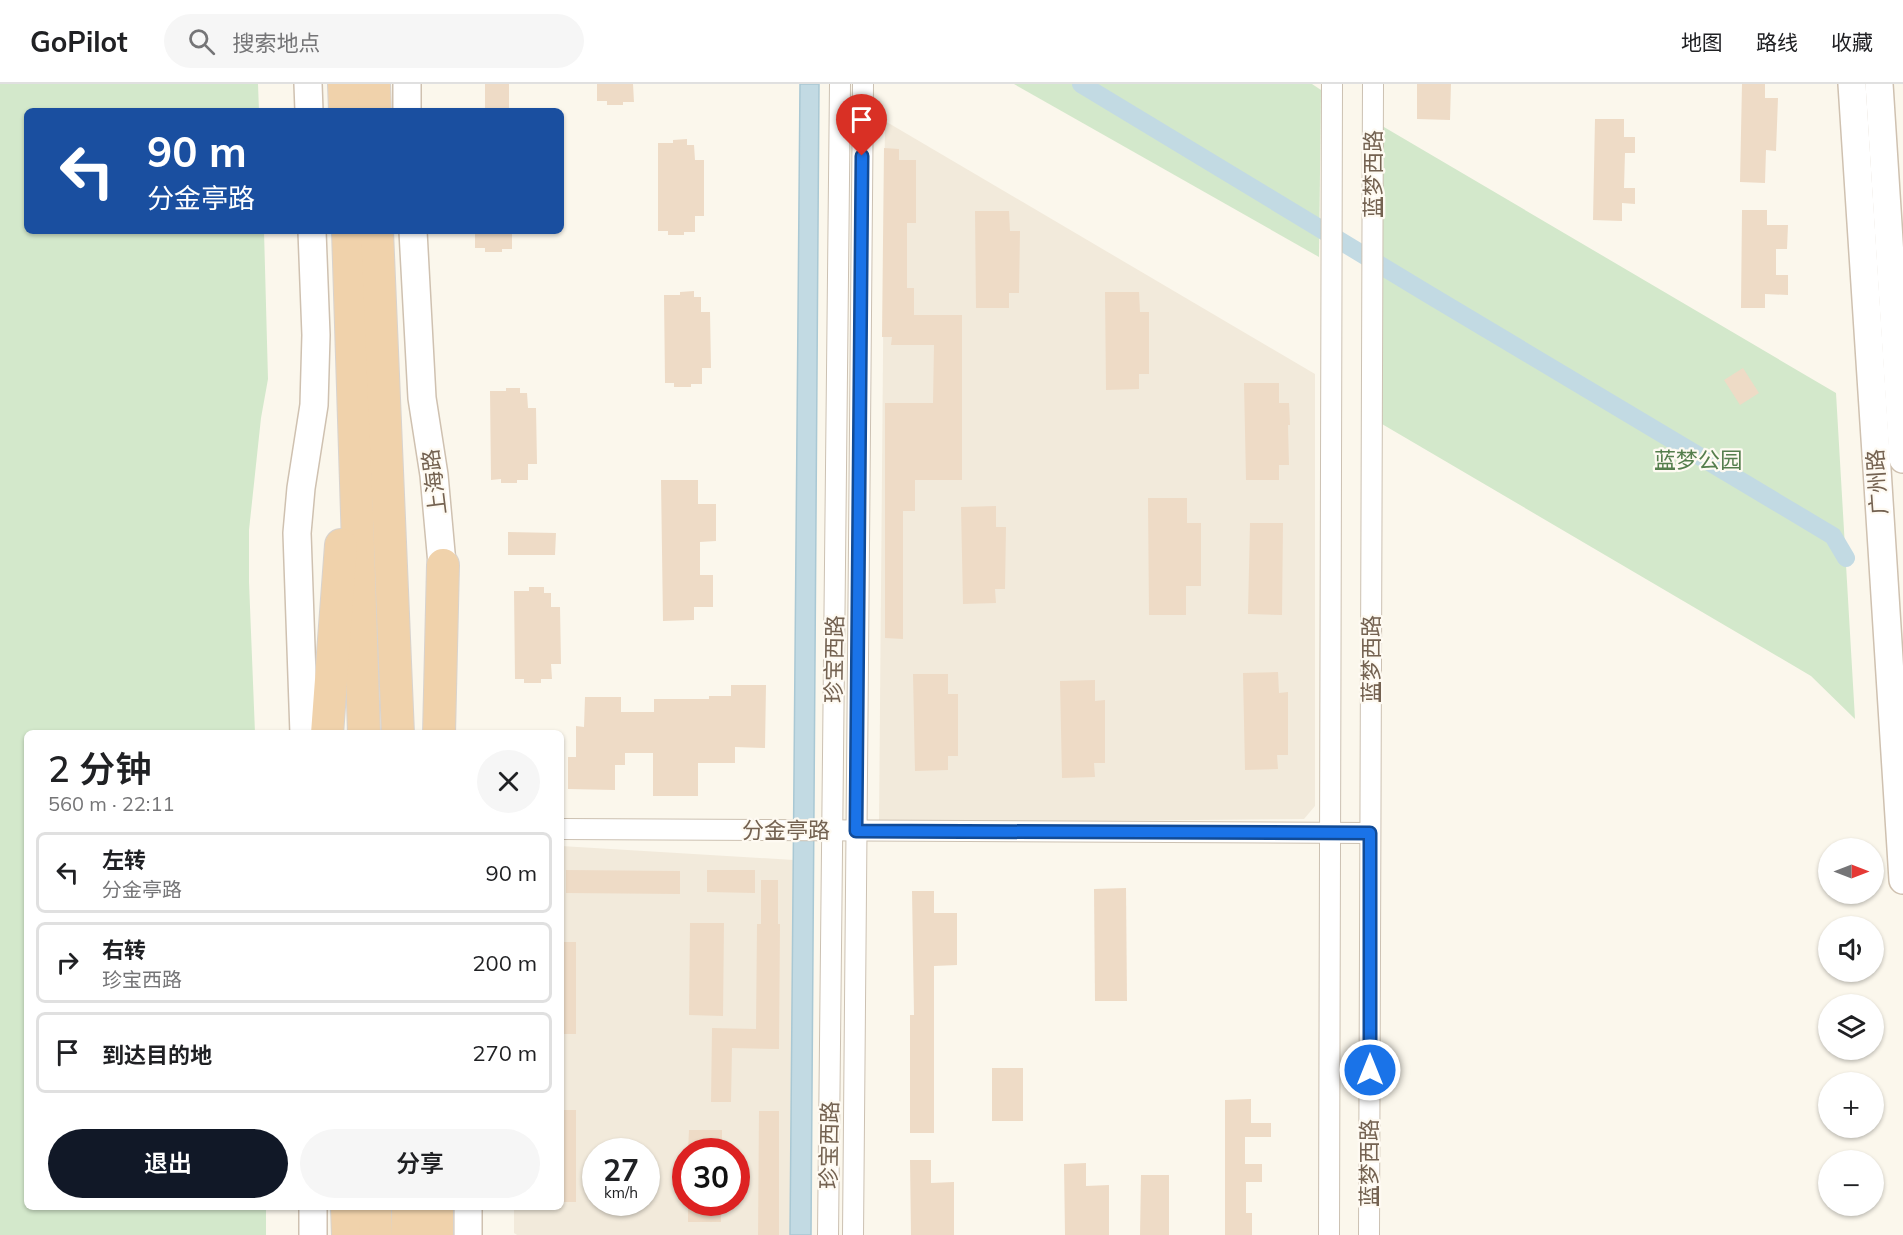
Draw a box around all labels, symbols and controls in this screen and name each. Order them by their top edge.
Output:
search box [164,14,584,68]
text: GoPilot [30,24,128,59]
icon: search [185,25,218,58]
text: 搜索地点 [233,29,321,57]
text: 地图 [1681,29,1723,55]
text: 路线 [1756,29,1798,55]
text: 收藏 [1831,29,1873,55]
pin [836,94,887,156]
icon: arrive [845,103,878,136]
text: 90 m [147,125,247,178]
street label: 蓝梦西路 [1359,130,1387,218]
icon: left [48,132,126,210]
text: 分金亭路 [147,181,255,215]
park label: 蓝梦公园 [1654,446,1742,474]
street label: 上海路 [416,448,452,516]
street label: 广州路 [1861,448,1893,516]
street label: 珍宝西路 [819,615,849,703]
street label: 蓝梦西路 [1357,615,1385,703]
text: 2 分钟 [48,746,151,791]
button: close [477,750,540,813]
text: 560 m · 22:11 [48,791,174,816]
street label: 分金亭路 [742,816,830,844]
north arrow [1818,838,1884,904]
map controls [1818,838,1884,1216]
text: 左转 [102,846,146,874]
icon: left [51,856,84,889]
text: 90 m [486,859,537,887]
text: 分金亭路 [102,877,182,902]
button: sound [1818,916,1884,982]
text: 右转 [102,936,146,964]
icon: right [51,946,84,979]
text: 200 m [472,949,537,977]
text: 珍宝西路 [102,967,182,992]
button: layers [1818,994,1884,1060]
icon: arrive [51,1036,84,1069]
position arrow [1338,1038,1402,1102]
text: 270 m [472,1039,537,1067]
text: 到达目的地 [102,1041,212,1069]
button: + [1818,1072,1884,1138]
street label: 珍宝西路 [814,1101,844,1189]
street label: 蓝梦西路 [1355,1119,1383,1207]
button: 退出 [48,1129,288,1198]
button: 分享 [300,1129,540,1198]
speed limit sign: 30 [672,1138,750,1216]
button: − [1818,1150,1884,1216]
text: 27 [603,1151,639,1189]
text: km/h [604,1183,638,1202]

